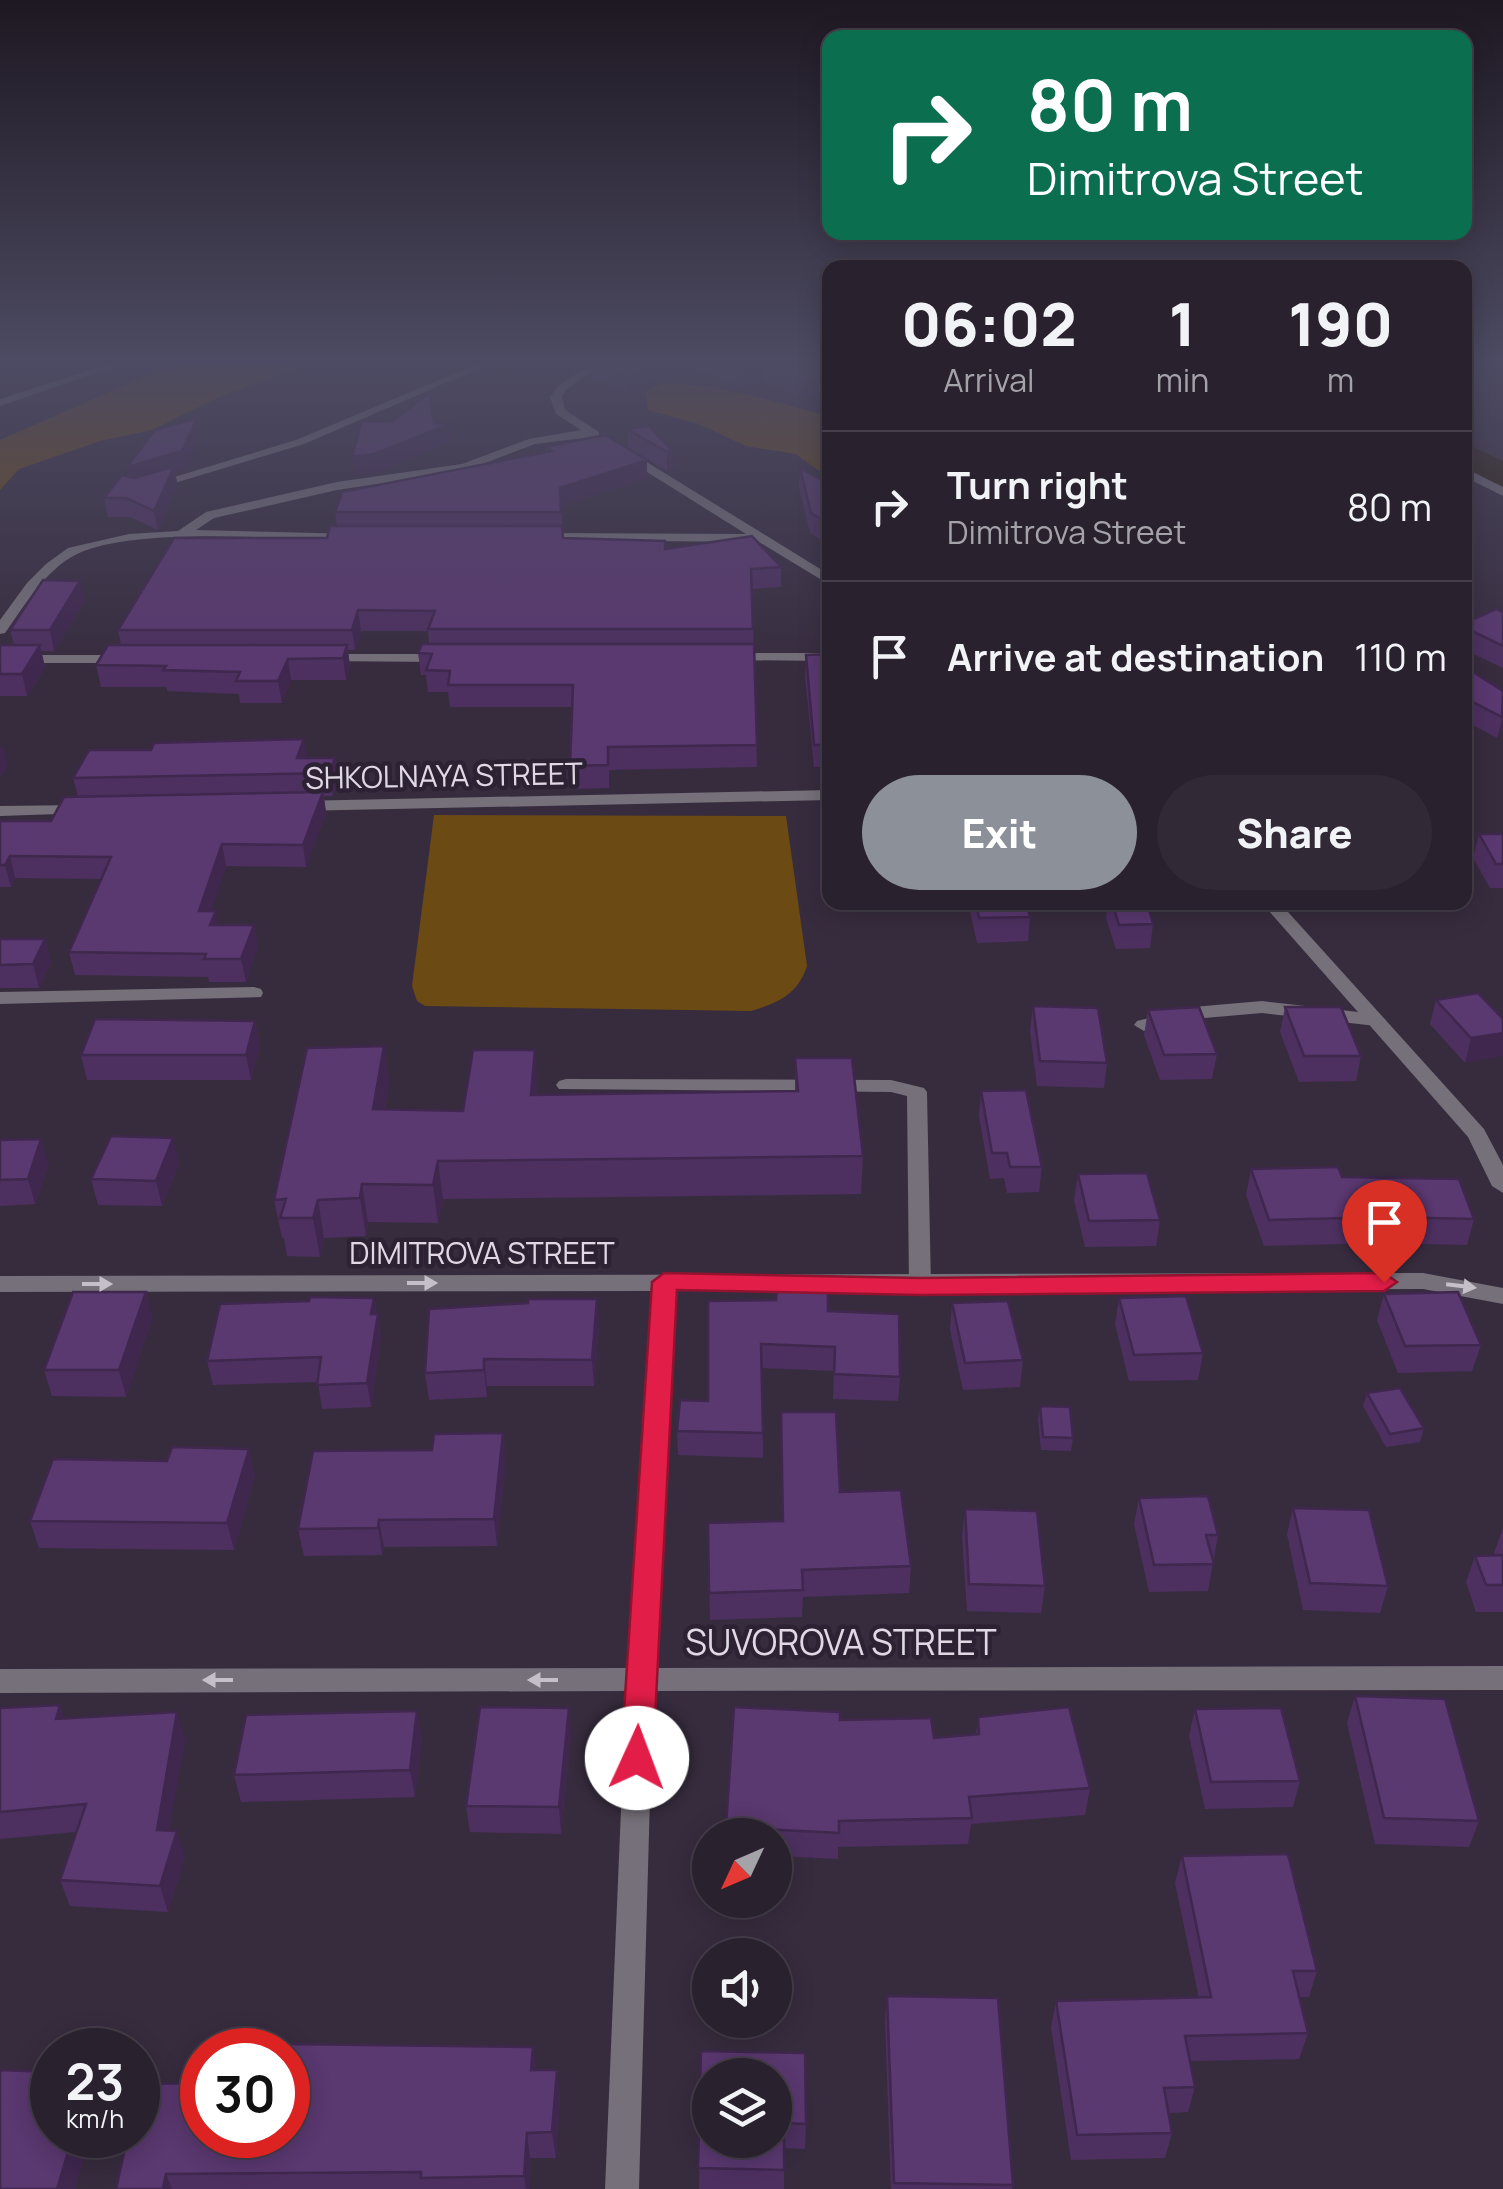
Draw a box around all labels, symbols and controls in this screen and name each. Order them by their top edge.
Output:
text: 80 m [1027,56,1193,152]
icon: right [862,70,992,200]
text: Dimitrova Street [1027,147,1364,209]
text: 06:02 [901,282,1077,364]
text: 1 [1169,282,1196,364]
text: 190 [1288,282,1393,364]
text: Arrival [943,358,1035,402]
text: min [1156,358,1209,402]
text: m [1327,358,1354,402]
text: Turn right [947,458,1128,510]
icon: right [862,479,917,534]
text: 80 m [1347,480,1432,532]
text: Dimitrova Street [947,510,1186,554]
icon: arrive [862,629,917,684]
text: Arrive at destination [947,630,1324,682]
text: 110 m [1354,630,1447,682]
street label: SHKOLNAYA STREET [305,752,583,798]
button: Exit [862,775,1137,890]
button: Share [1157,775,1432,890]
pin [1342,1180,1427,1283]
icon: arrive [1357,1195,1412,1250]
street label: DIMITROVA STREET [349,1232,615,1273]
one-way arrow [407,1275,439,1291]
one-way arrow [82,1276,114,1292]
one-way arrow [1446,1278,1478,1294]
street label: SUVOROVA STREET [685,1618,997,1666]
one-way arrow [201,1672,233,1688]
one-way arrow [526,1672,558,1688]
position arrow [585,1706,689,1810]
north arrow [692,1818,792,1918]
map controls [692,1818,792,2158]
button: sound [692,1938,792,2038]
speed limit sign: 30 [180,2028,310,2158]
text: 23 [66,2047,124,2115]
button: layers [692,2058,792,2158]
text: km/h [66,2101,124,2136]

